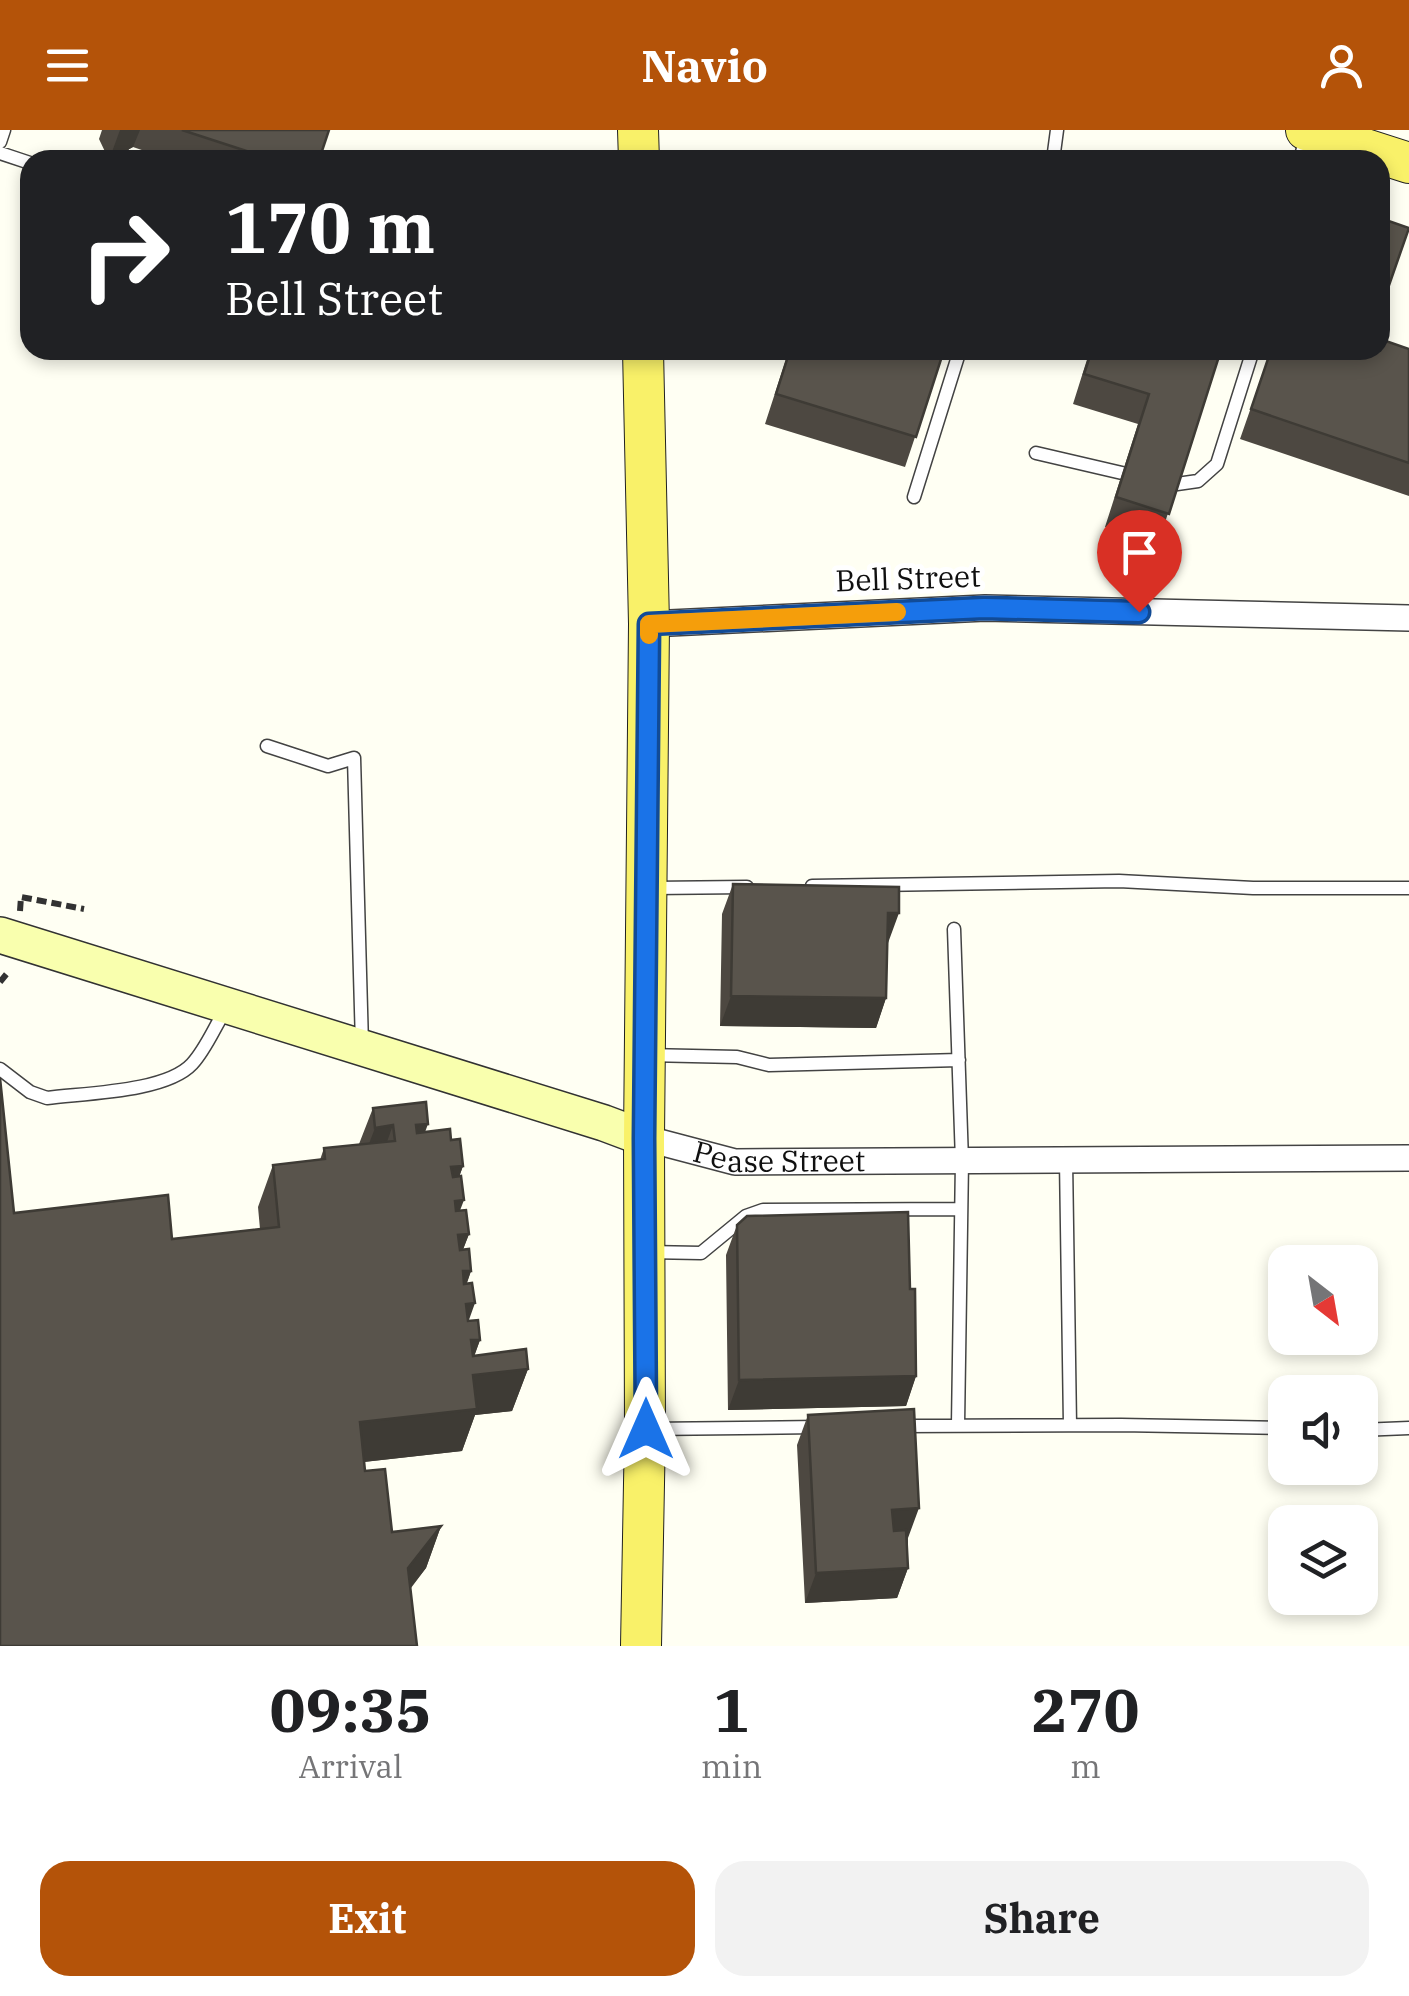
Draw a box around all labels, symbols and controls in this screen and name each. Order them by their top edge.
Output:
text: Navio [641,36,768,94]
icon: menu [40,38,95,93]
icon: person [1314,38,1369,93]
text: 170 m [225,181,435,272]
icon: right [60,190,190,320]
text: Bell Street [225,269,443,327]
pin [1097,510,1182,613]
icon: arrive [1112,525,1167,580]
street label: Bell Street [835,555,981,600]
street label: Pease Street [689,1131,865,1180]
north arrow [1268,1245,1378,1355]
map controls [1268,1245,1378,1615]
button: sound [1268,1375,1378,1485]
position arrow [594,1377,698,1481]
button: layers [1268,1505,1378,1615]
text: 09:35 [269,1670,432,1749]
text: 1 [714,1670,750,1749]
text: 270 [1032,1670,1140,1749]
text: Arrival [298,1745,403,1787]
text: min [701,1745,762,1787]
text: m [1070,1745,1101,1787]
button: Exit [40,1861,695,1976]
button: Share [715,1861,1369,1976]

